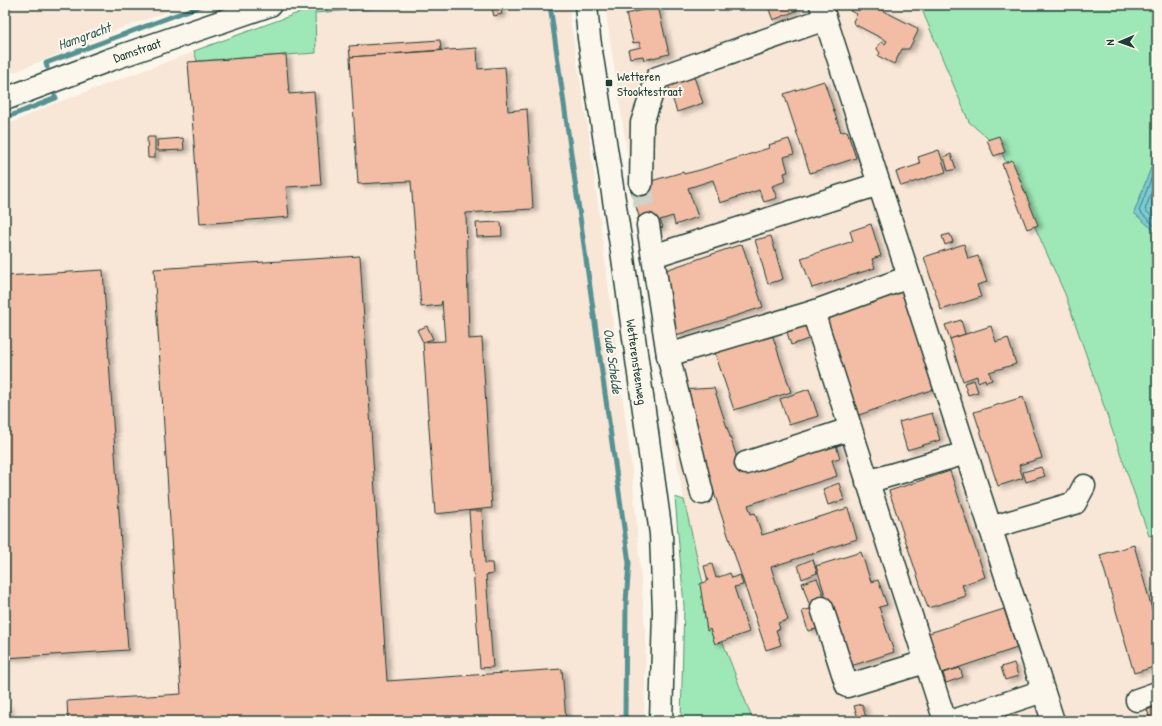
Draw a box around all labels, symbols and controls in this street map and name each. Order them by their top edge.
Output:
water label: Hamgracht [55,16,115,55]
north arrow [1100,22,1140,62]
street label: Damstraat [111,33,164,67]
text: N [1103,39,1117,46]
place label: Wetteren Stooktestraat [617,67,683,100]
marker: Wetteren Stooktestraat [604,78,614,88]
street label: Wetterensteenweg [622,318,652,406]
water label: Oude Schelde [600,327,628,396]

